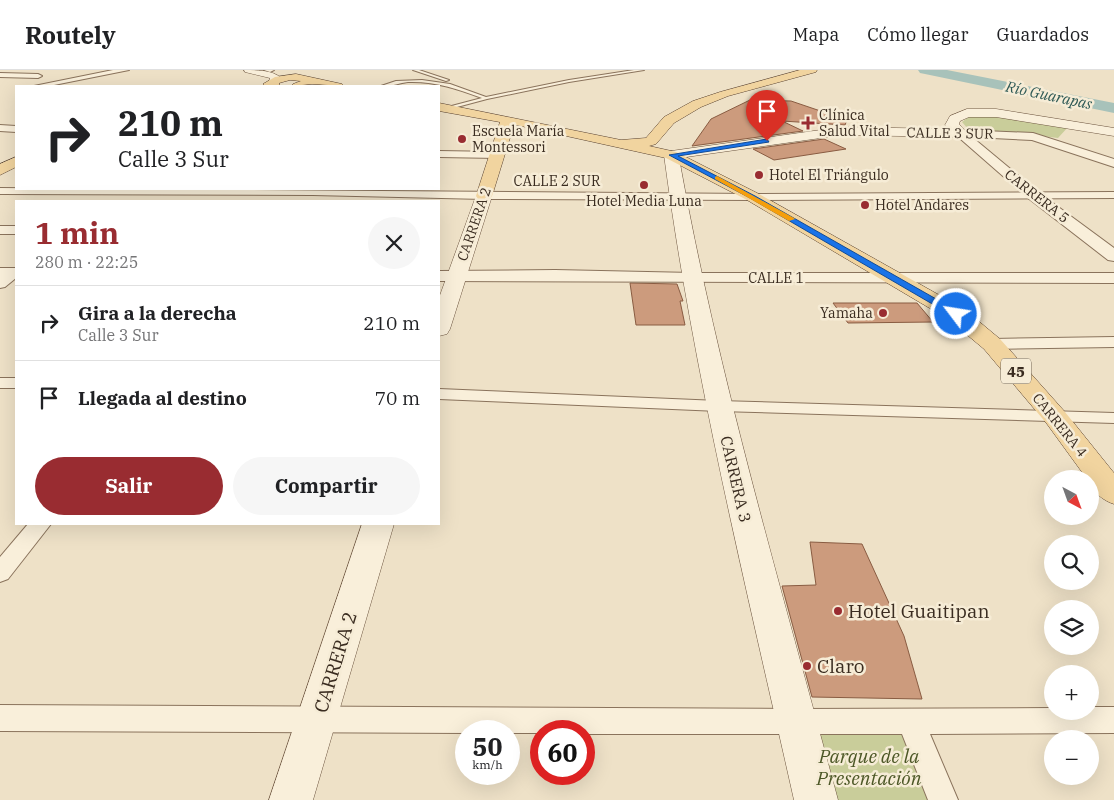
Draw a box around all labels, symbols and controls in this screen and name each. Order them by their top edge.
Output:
text: Routely [25,19,116,51]
text: Mapa [793,23,839,46]
text: Cómo llegar [867,23,968,46]
text: Guardados [996,23,1089,46]
water label: Río Guarapas [1003,76,1094,113]
pin [746,90,788,141]
icon: arrive [753,97,781,125]
text: 210 m [118,100,223,146]
icon: right [35,105,100,170]
place label: Clínica Salud Vital [819,106,890,140]
marker: Clínica Salud Vital [801,116,815,130]
place label: Escuela María Montessori [472,122,565,156]
street label: CALLE 3 SUR [906,123,994,143]
marker: Escuela María Montessori [456,133,468,145]
text: Calle 3 Sur [118,144,229,173]
street label: CARRERA 5 [1001,165,1073,227]
place label: Hotel El Triángulo [769,166,889,184]
marker: Hotel El Triángulo [753,169,765,181]
street label: CALLE 2 SUR [514,172,601,190]
marker: Hotel Media Luna [638,179,650,191]
street label: CARRERA 2 [453,185,495,263]
place label: Hotel Media Luna [586,192,702,210]
place label: Hotel Andares [875,196,969,214]
marker: Hotel Andares [859,199,871,211]
text: 1 min [35,213,119,252]
button: close [368,217,420,269]
text: 280 m · 22:25 [35,252,138,272]
street label: CALLE 1 [748,269,804,287]
position arrow [929,287,981,339]
text: Gira a la derecha [78,301,237,325]
place label: Yamaha [820,304,873,322]
marker: Yamaha [877,307,889,319]
icon: right [35,309,63,337]
text: 210 m [363,311,420,335]
text: Calle 3 Sur [78,325,159,345]
road number: 45 [1001,358,1031,384]
icon: arrive [35,384,63,412]
text: Llegada al destino [78,386,247,410]
text: 70 m [375,386,420,410]
street label: CARRERA 4 [1029,389,1091,461]
street label: CARRERA 3 [716,434,756,524]
button: Salir [35,457,223,515]
button: Compartir [233,457,420,515]
north arrow [1044,470,1099,525]
map controls [1044,470,1099,785]
button: search [1044,535,1099,590]
place label: Hotel Guaitipan [848,599,990,623]
button: layers [1044,600,1099,655]
marker: Hotel Guaitipan [832,605,844,617]
street label: CARRERA 2 [308,608,362,716]
place label: Claro [817,654,865,678]
marker: Claro [801,660,813,672]
button: + [1044,665,1099,720]
speed limit sign: 60 [530,720,595,785]
text: 50 [472,730,503,763]
button: − [1044,730,1099,785]
park label: Parque de la Presentación [815,744,922,790]
text: km/h [472,757,503,772]

